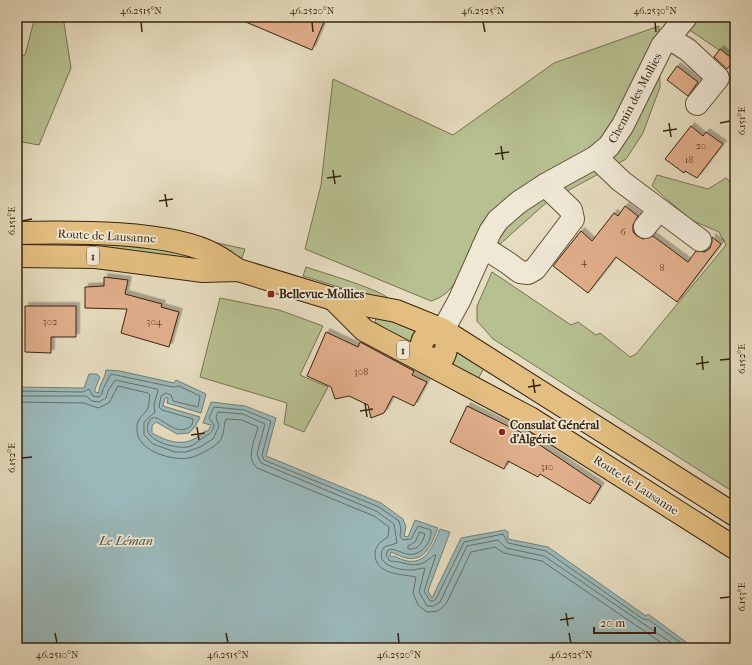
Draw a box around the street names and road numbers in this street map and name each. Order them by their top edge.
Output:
street label: Chemin des Mollies [605,50,665,146]
street label: Route de Lausanne [57,226,157,246]
road number: 1 [87,247,99,265]
road number: 1 [397,341,409,359]
street label: Route de Lausanne [591,452,681,518]

